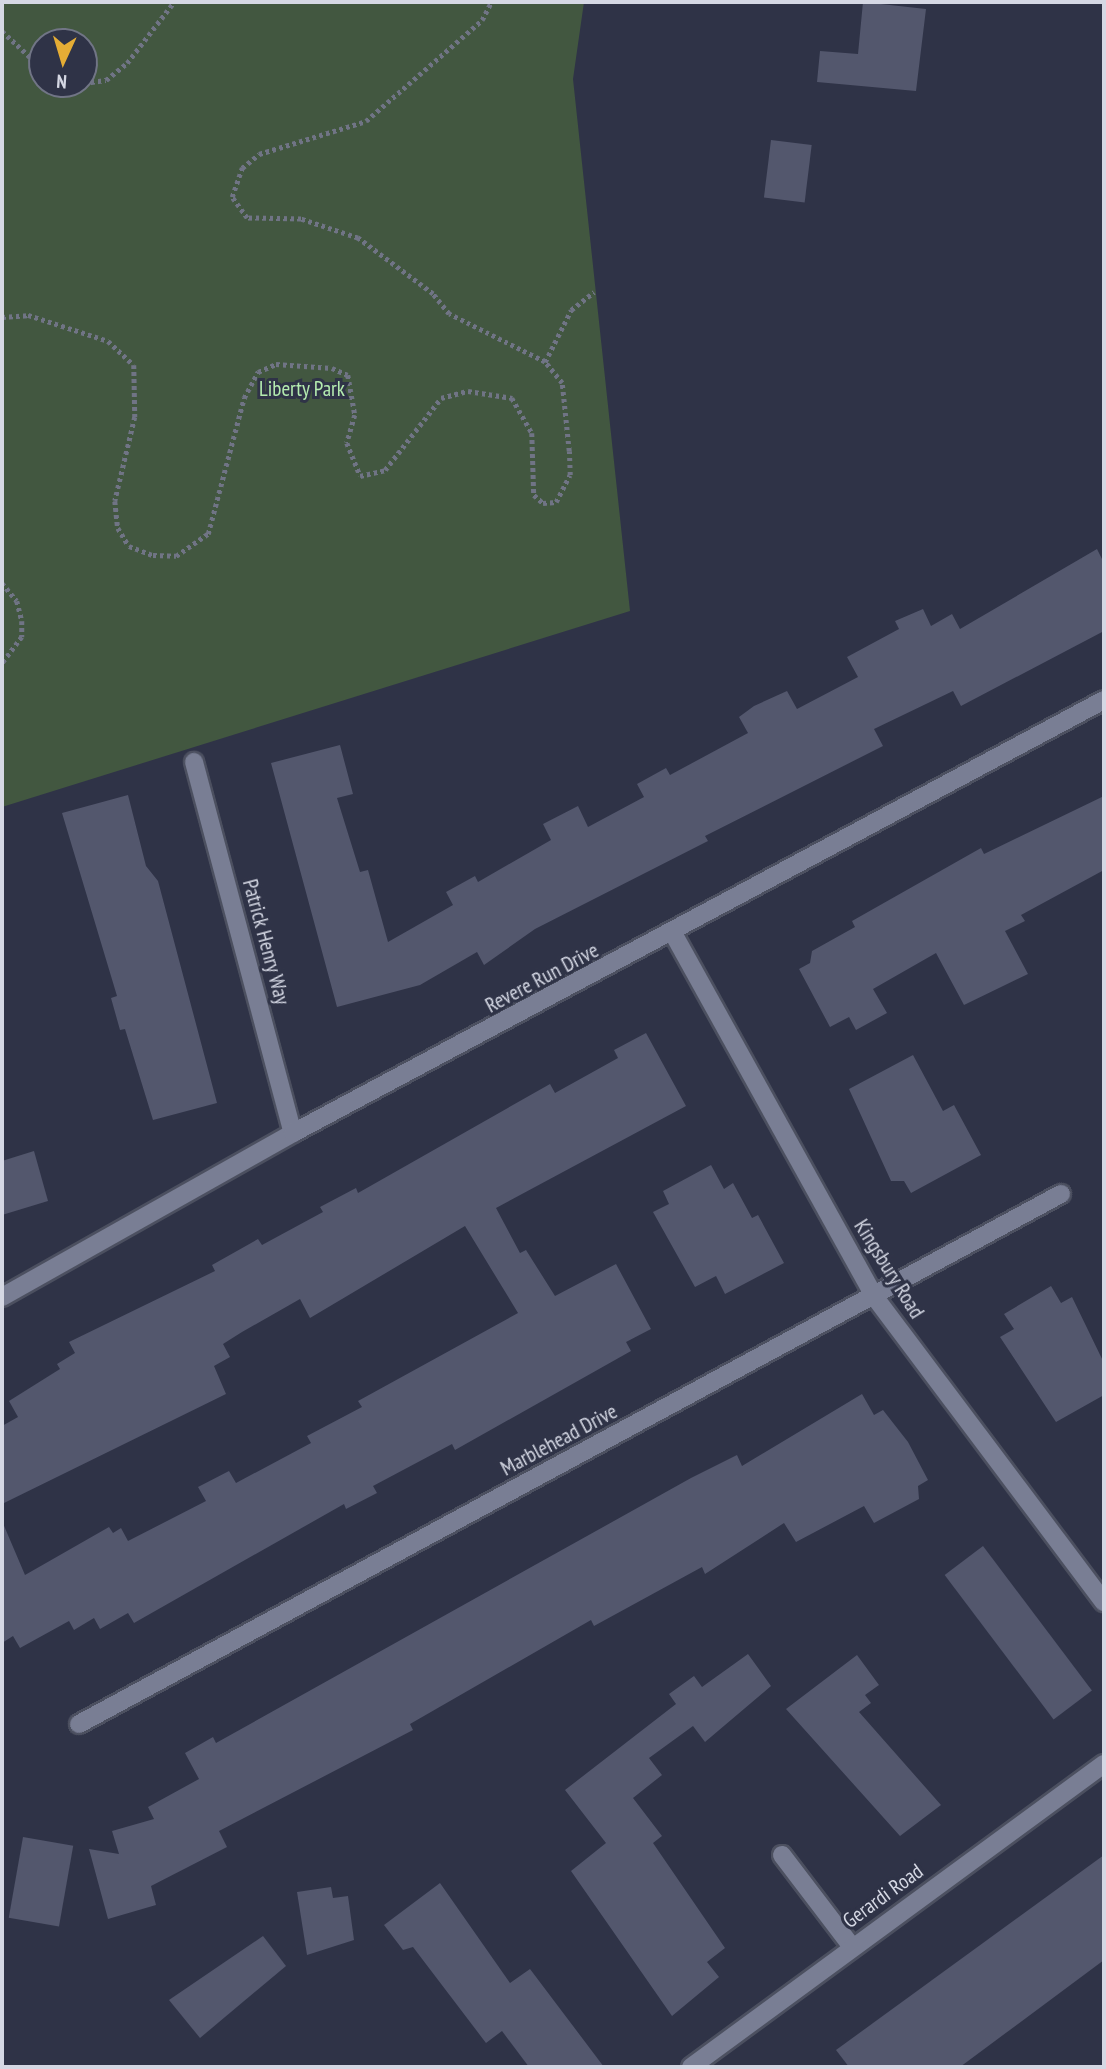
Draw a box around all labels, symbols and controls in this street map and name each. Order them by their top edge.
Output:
north arrow [28,28,98,98]
text: N [56,70,68,94]
park label: Liberty Park [259,376,345,402]
street label: Patrick Henry Way [237,876,295,1008]
street label: Revere Run Drive [481,938,603,1018]
street label: Kingsbury Road [849,1215,929,1323]
street label: Marblehead Drive [496,1399,622,1481]
street label: Gerardi Road [838,1859,928,1933]

